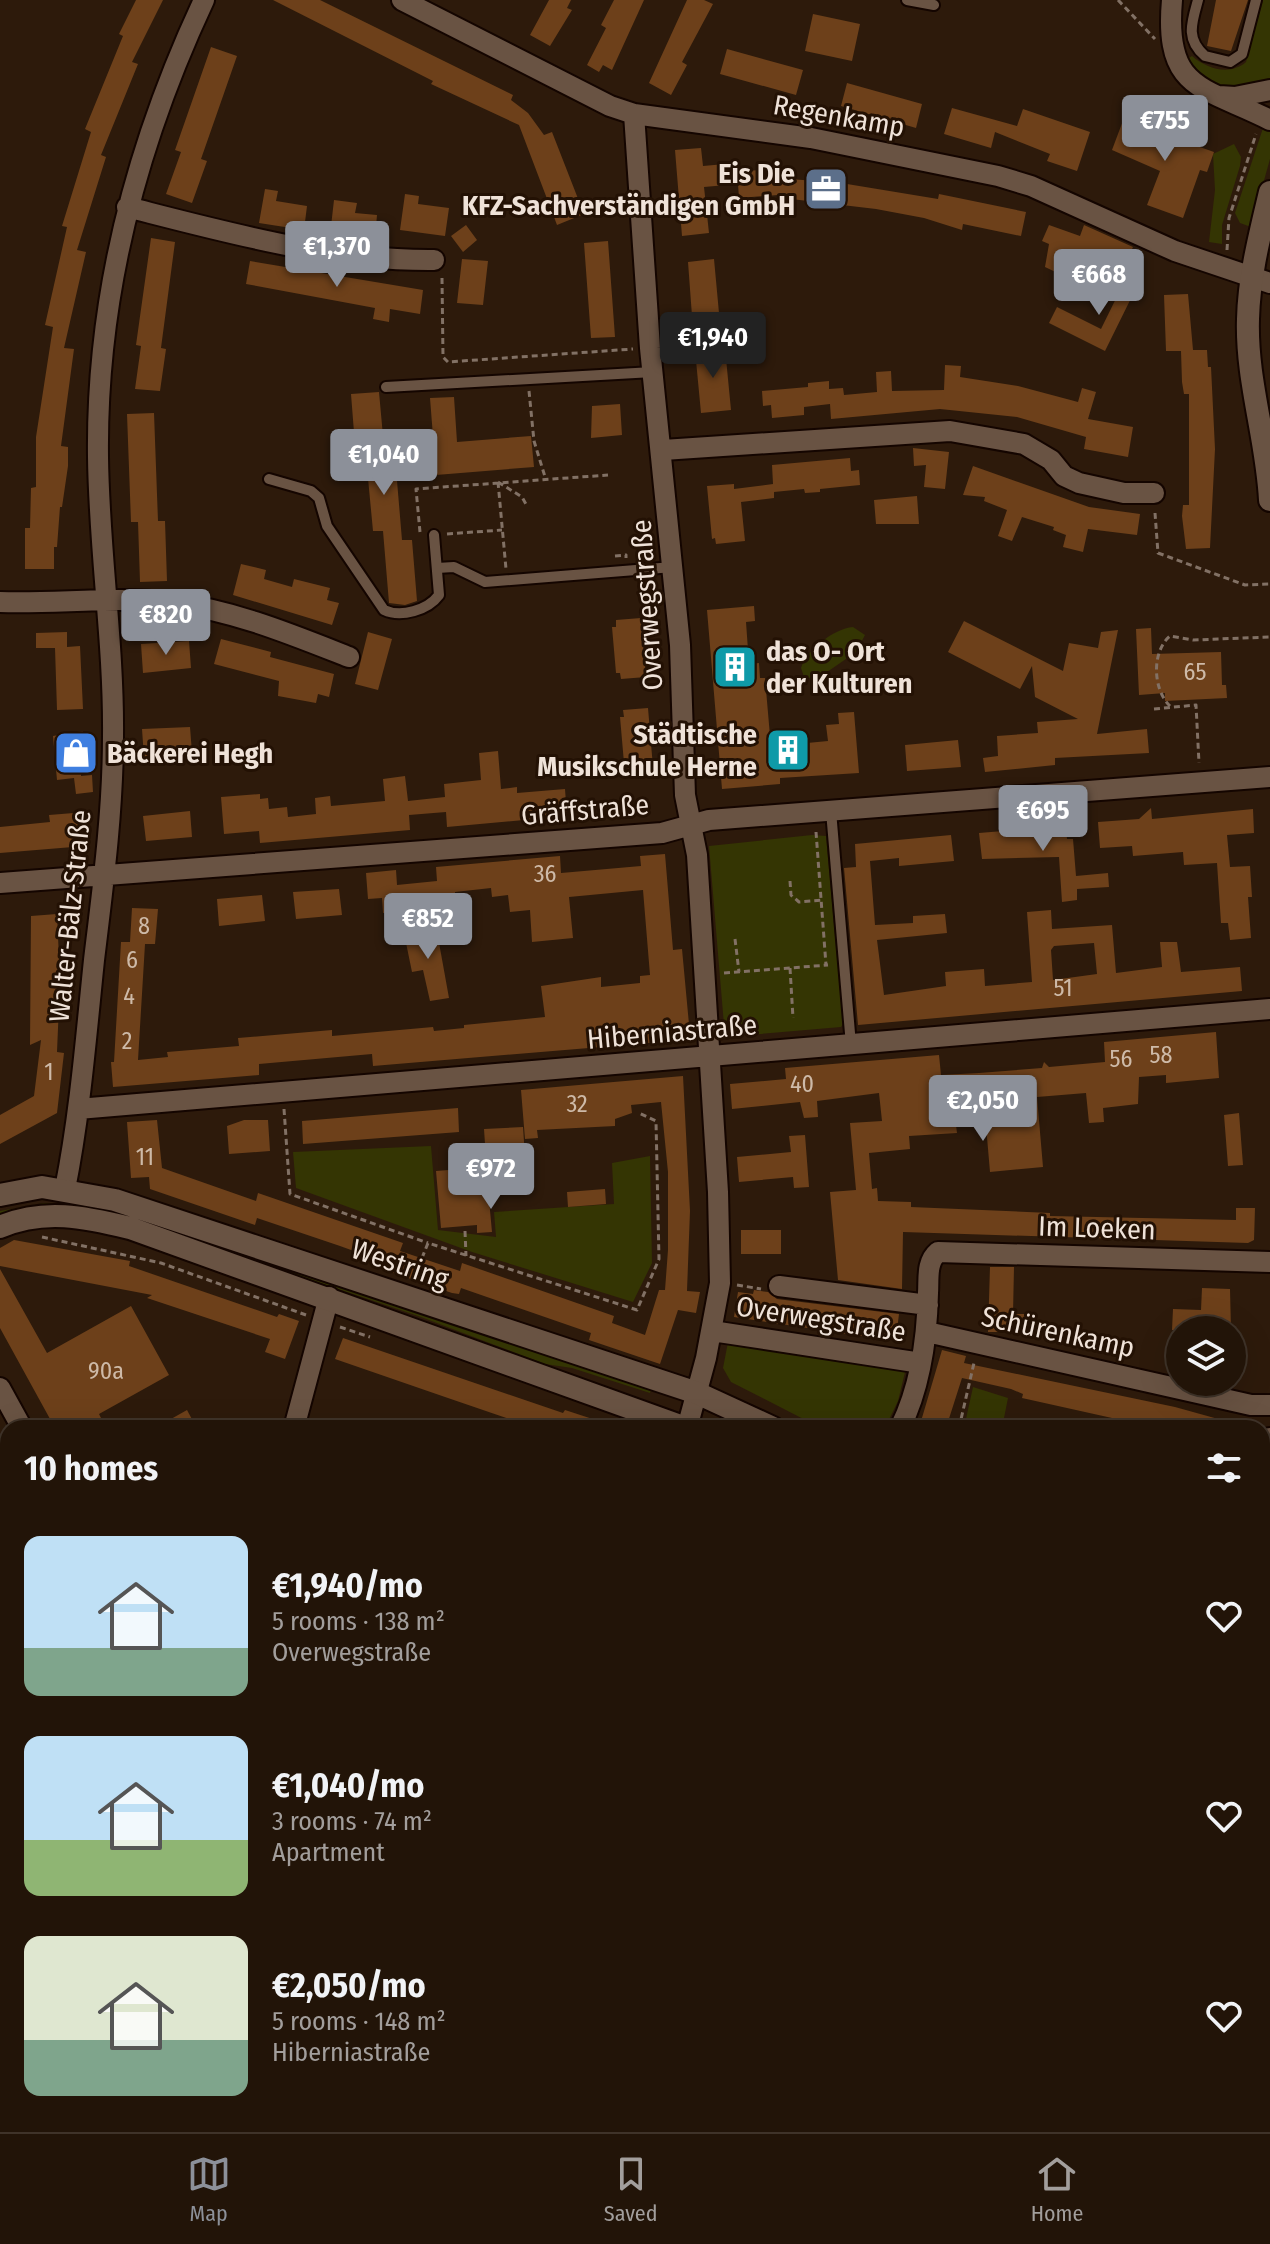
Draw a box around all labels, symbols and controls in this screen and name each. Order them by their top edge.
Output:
street label: Regenkamp [771,88,907,144]
pin: €755 [1118,95,1212,163]
text: €755 [1140,105,1190,136]
place label: Eis Die KFZ-Sachverständigen GmbH [462,157,795,222]
office icon: Eis Die KFZ-Sachverständigen GmbH [802,165,850,213]
pin: €1,370 [272,221,402,289]
text: €1,370 [303,231,371,262]
pin: €668 [1052,249,1146,317]
text: €668 [1072,259,1126,290]
pin: €1,940 [648,312,778,380]
text: €1,940 [678,322,748,353]
pin: €1,040 [319,429,449,497]
text: €1,040 [348,439,420,470]
street label: Overwegstraße [625,518,669,692]
pin: €820 [119,589,213,657]
text: €820 [139,599,193,630]
place label: das O- Ort der Kulturen [766,635,912,700]
building icon: das O- Ort der Kulturen [711,643,759,691]
house number: 65 [1184,658,1206,686]
place label: Städtische Musikschule Herne [537,718,757,783]
building icon: Städtische Musikschule Herne [764,726,812,774]
shop icon: Bäckerei Hegh [52,729,100,777]
place label: Bäckerei Hegh [107,737,273,770]
pin: €695 [996,785,1090,853]
street label: Gräffstraße [520,788,650,832]
text: €695 [1017,795,1069,826]
street label: Walter-Bälz-Straße [42,808,98,1024]
house number: 36 [534,860,556,888]
pin: €852 [381,893,475,961]
text: €852 [402,903,454,934]
house number: 8 [138,912,150,940]
house number: 6 [126,946,138,974]
house number: 51 [1053,974,1073,1002]
house number: 4 [123,982,135,1010]
street label: Hiberniastraße [586,1008,758,1056]
house number: 2 [122,1027,132,1055]
house number: 58 [1149,1041,1173,1069]
house number: 56 [1110,1045,1132,1073]
house number: 1 [44,1058,54,1086]
house number: 40 [790,1070,814,1098]
pin: €2,050 [918,1075,1048,1143]
text: €2,050 [947,1085,1019,1116]
house number: 32 [566,1090,588,1118]
house number: 11 [136,1143,154,1171]
pin: €972 [444,1143,538,1211]
text: €972 [466,1153,516,1184]
street label: Im Loeken [1038,1209,1156,1247]
street label: Westring [347,1232,454,1296]
street label: Overwegstraße [734,1289,908,1349]
street label: Schürenkamp [978,1300,1138,1364]
map controls [1166,1316,1246,1396]
button: layers [1166,1316,1246,1396]
house number: 90a [88,1357,124,1385]
icon: filters [1202,1446,1246,1490]
text: 10 homes [24,1448,158,1489]
text: €1,940/mo [272,1565,423,1606]
icon: home [88,1568,184,1664]
icon: heart [1202,1594,1246,1638]
text: 5 rooms · 138 m² [272,1606,445,1637]
text: Overwegstraße [272,1637,431,1668]
text: €1,040/mo [272,1765,424,1806]
icon: home [88,1768,184,1864]
icon: heart [1202,1794,1246,1838]
text: 3 rooms · 74 m² [272,1806,432,1837]
text: Apartment [272,1837,385,1868]
text: €2,050/mo [272,1965,426,2006]
icon: home [88,1968,184,2064]
icon: heart [1202,1994,1246,2038]
text: 5 rooms · 148 m² [272,2006,446,2037]
text: Hiberniastraße [272,2037,430,2068]
tab: Map [187,2152,231,2227]
tab: Saved [604,2152,658,2227]
tab: Home [1031,2152,1083,2227]

